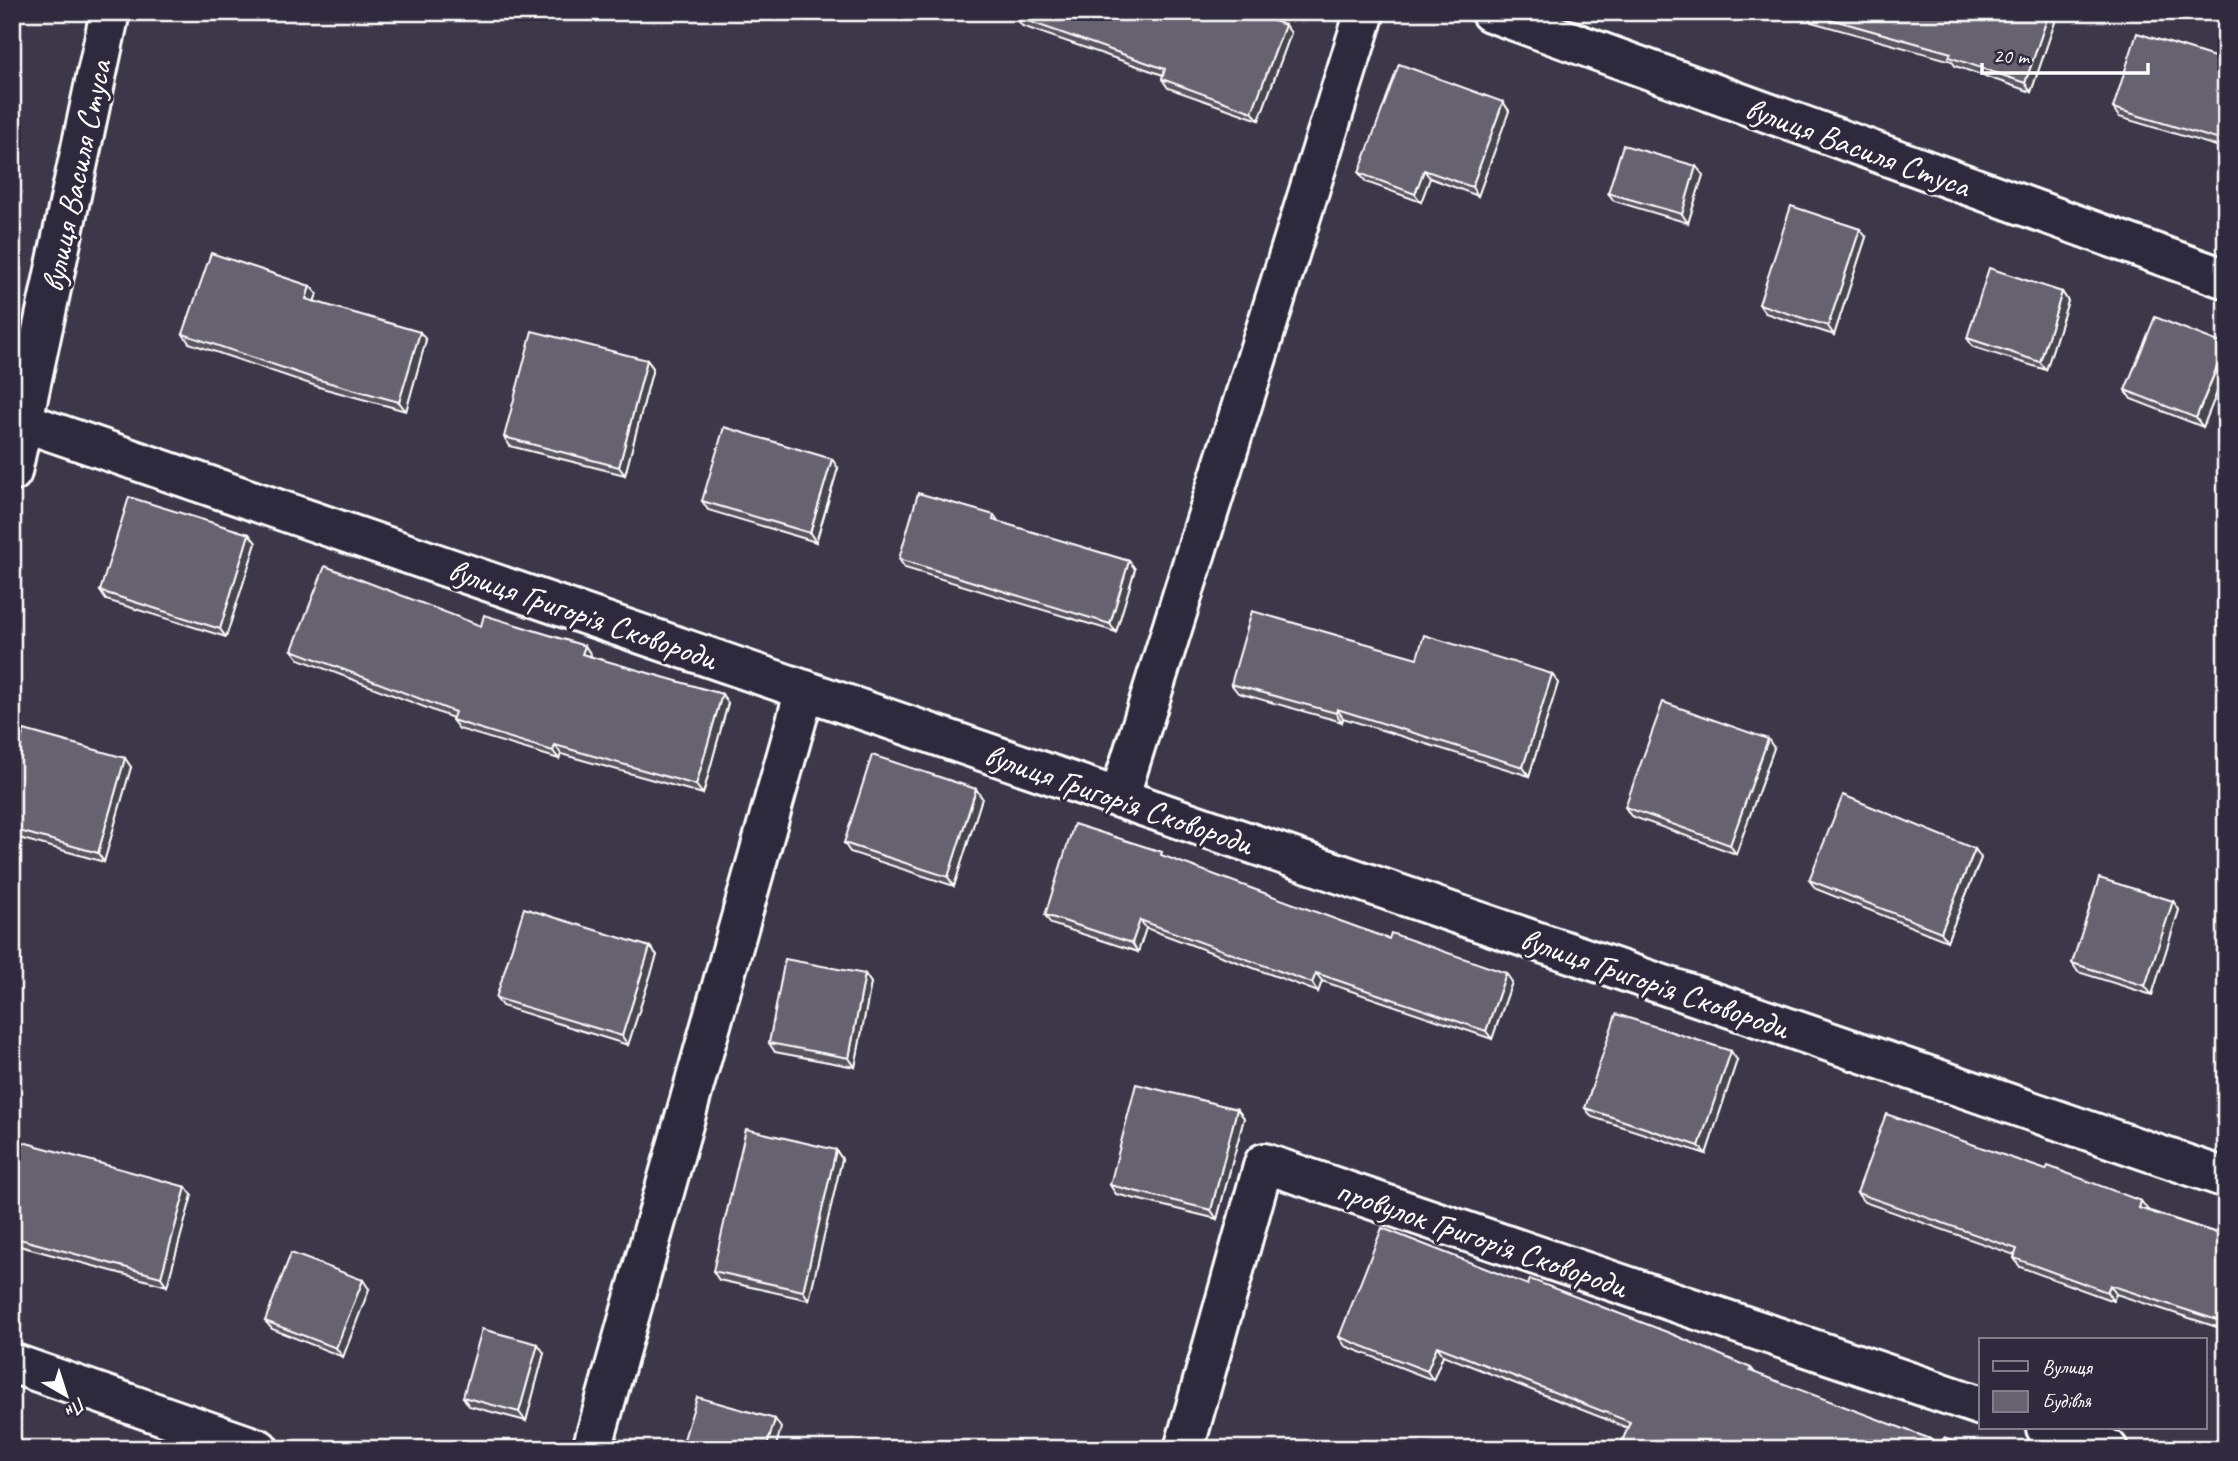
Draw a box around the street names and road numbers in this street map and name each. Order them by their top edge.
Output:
street label: вулиця Василя Стуса [31,55,121,296]
street label: вулиця Василя Стуса [1740,87,1977,208]
street label: вулиця Григорія Сковороди [443,548,725,680]
street label: вулиця Григорія Сковороди [979,733,1261,865]
street label: вулиця Григорія Сковороди [1515,917,1797,1049]
street label: провулок Григорія Сковороди [1331,1168,1635,1308]

